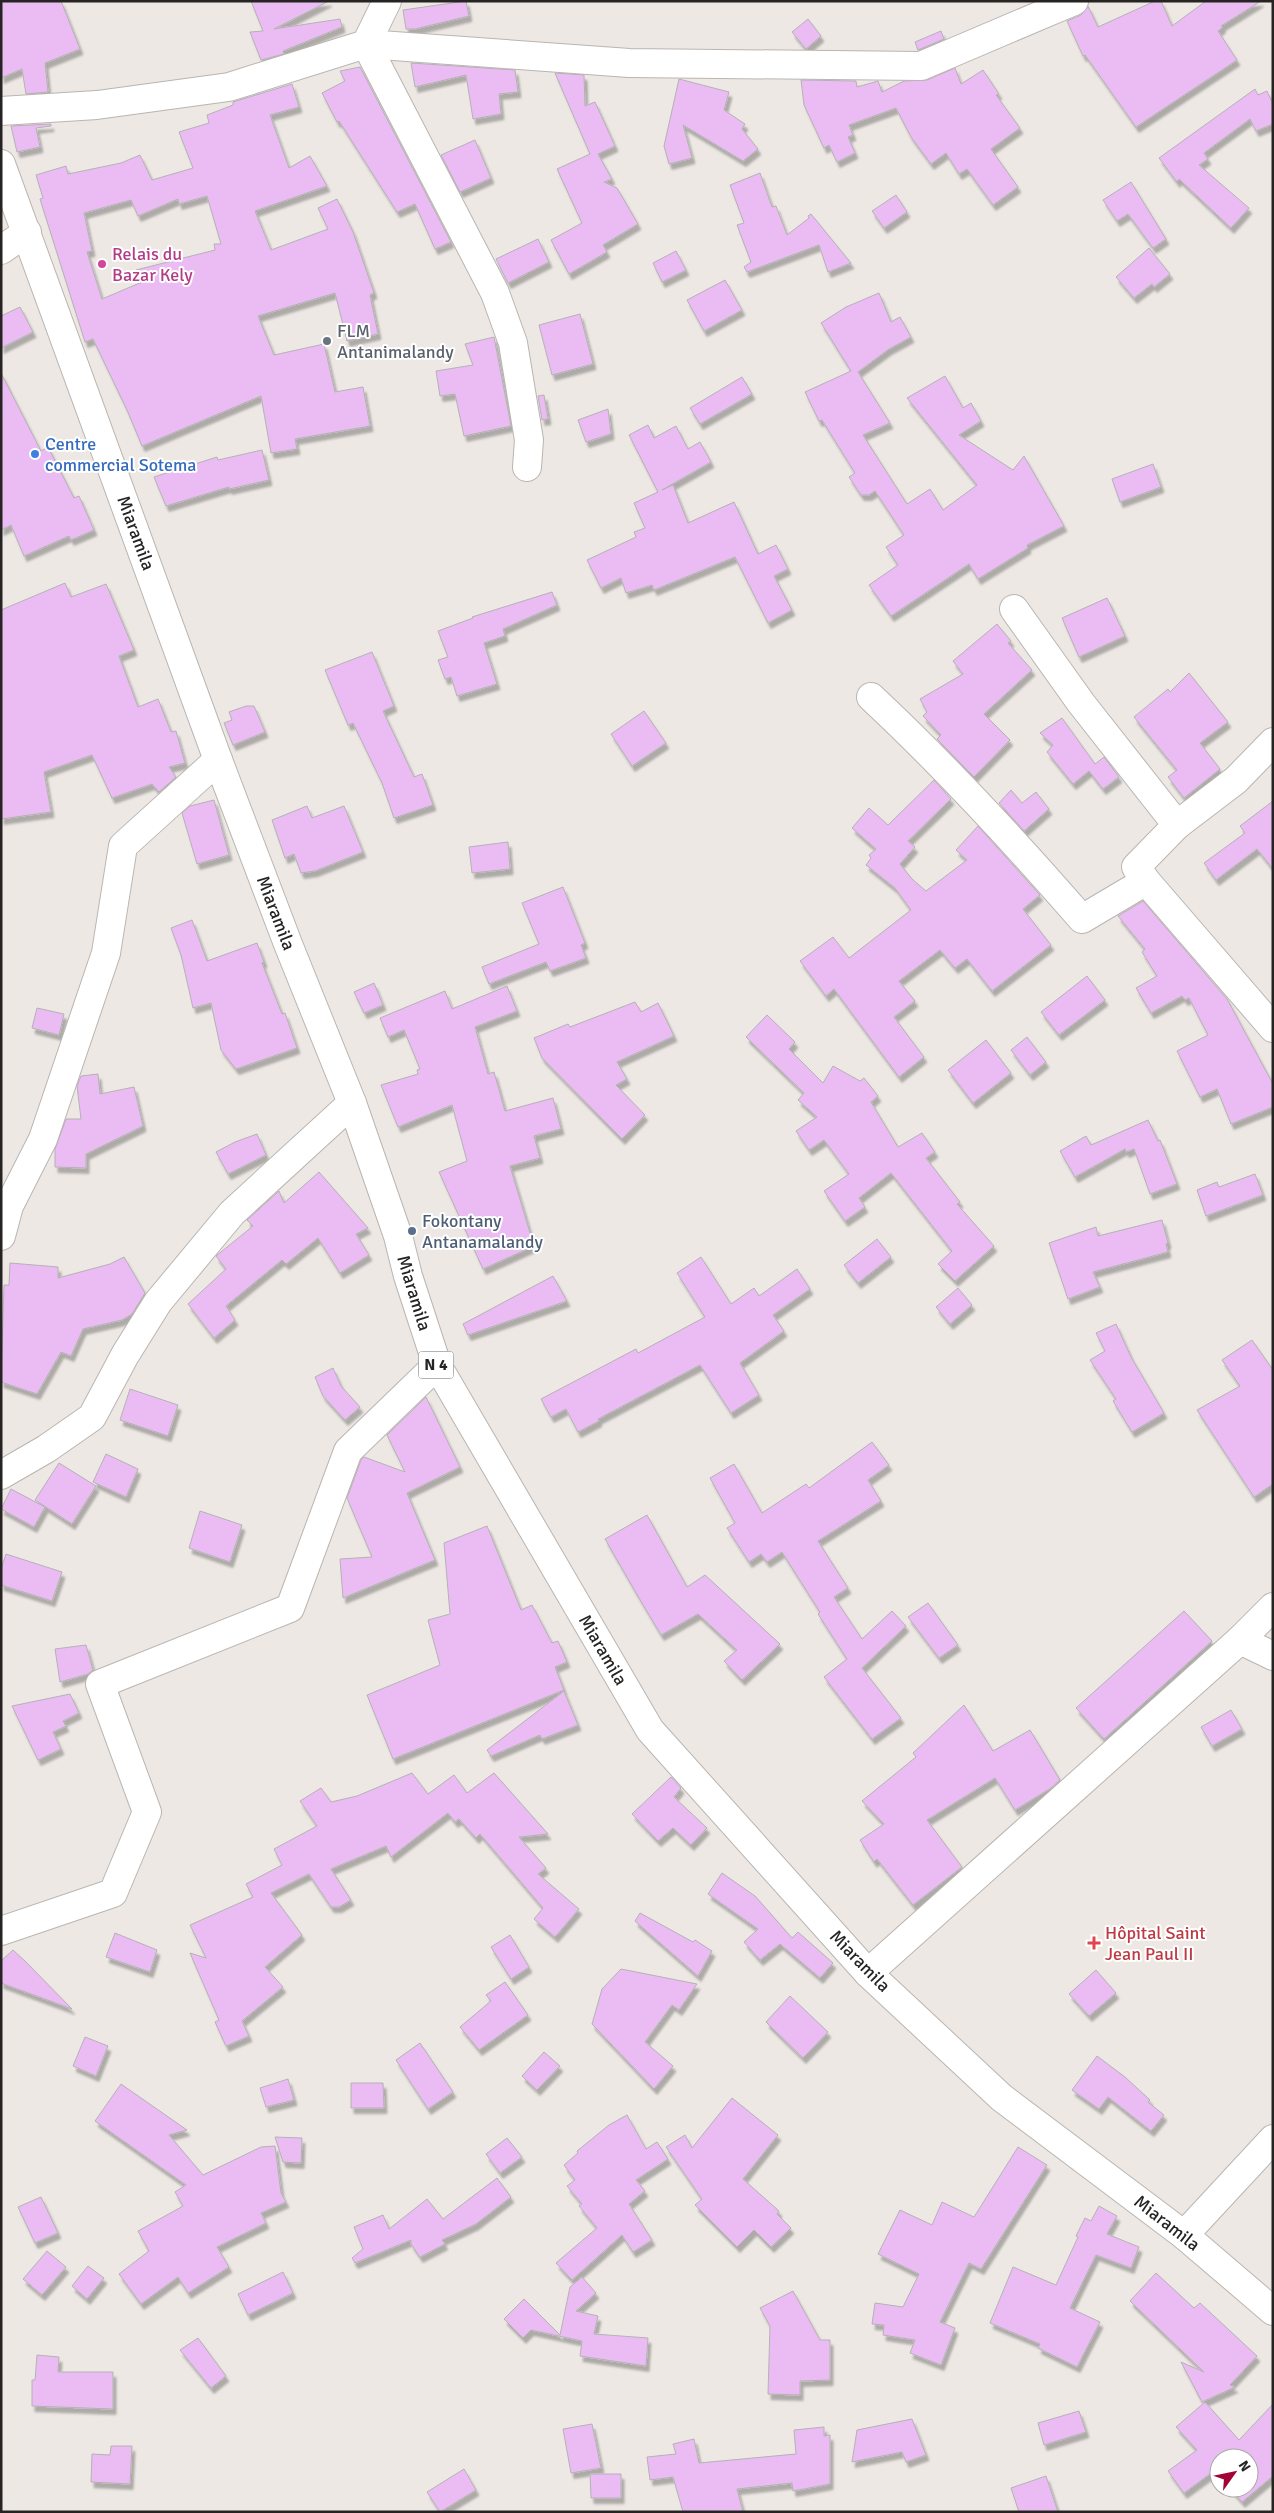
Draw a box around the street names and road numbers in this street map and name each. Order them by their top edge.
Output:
street label: Miaramila [112,493,160,573]
street label: Miaramila [252,873,300,953]
street label: Miaramila [392,1253,436,1333]
road number: N 4 [418,1352,454,1378]
street label: Miaramila [574,1611,632,1689]
street label: Miaramila [825,1925,895,1997]
street label: Miaramila [1130,2190,1204,2256]

